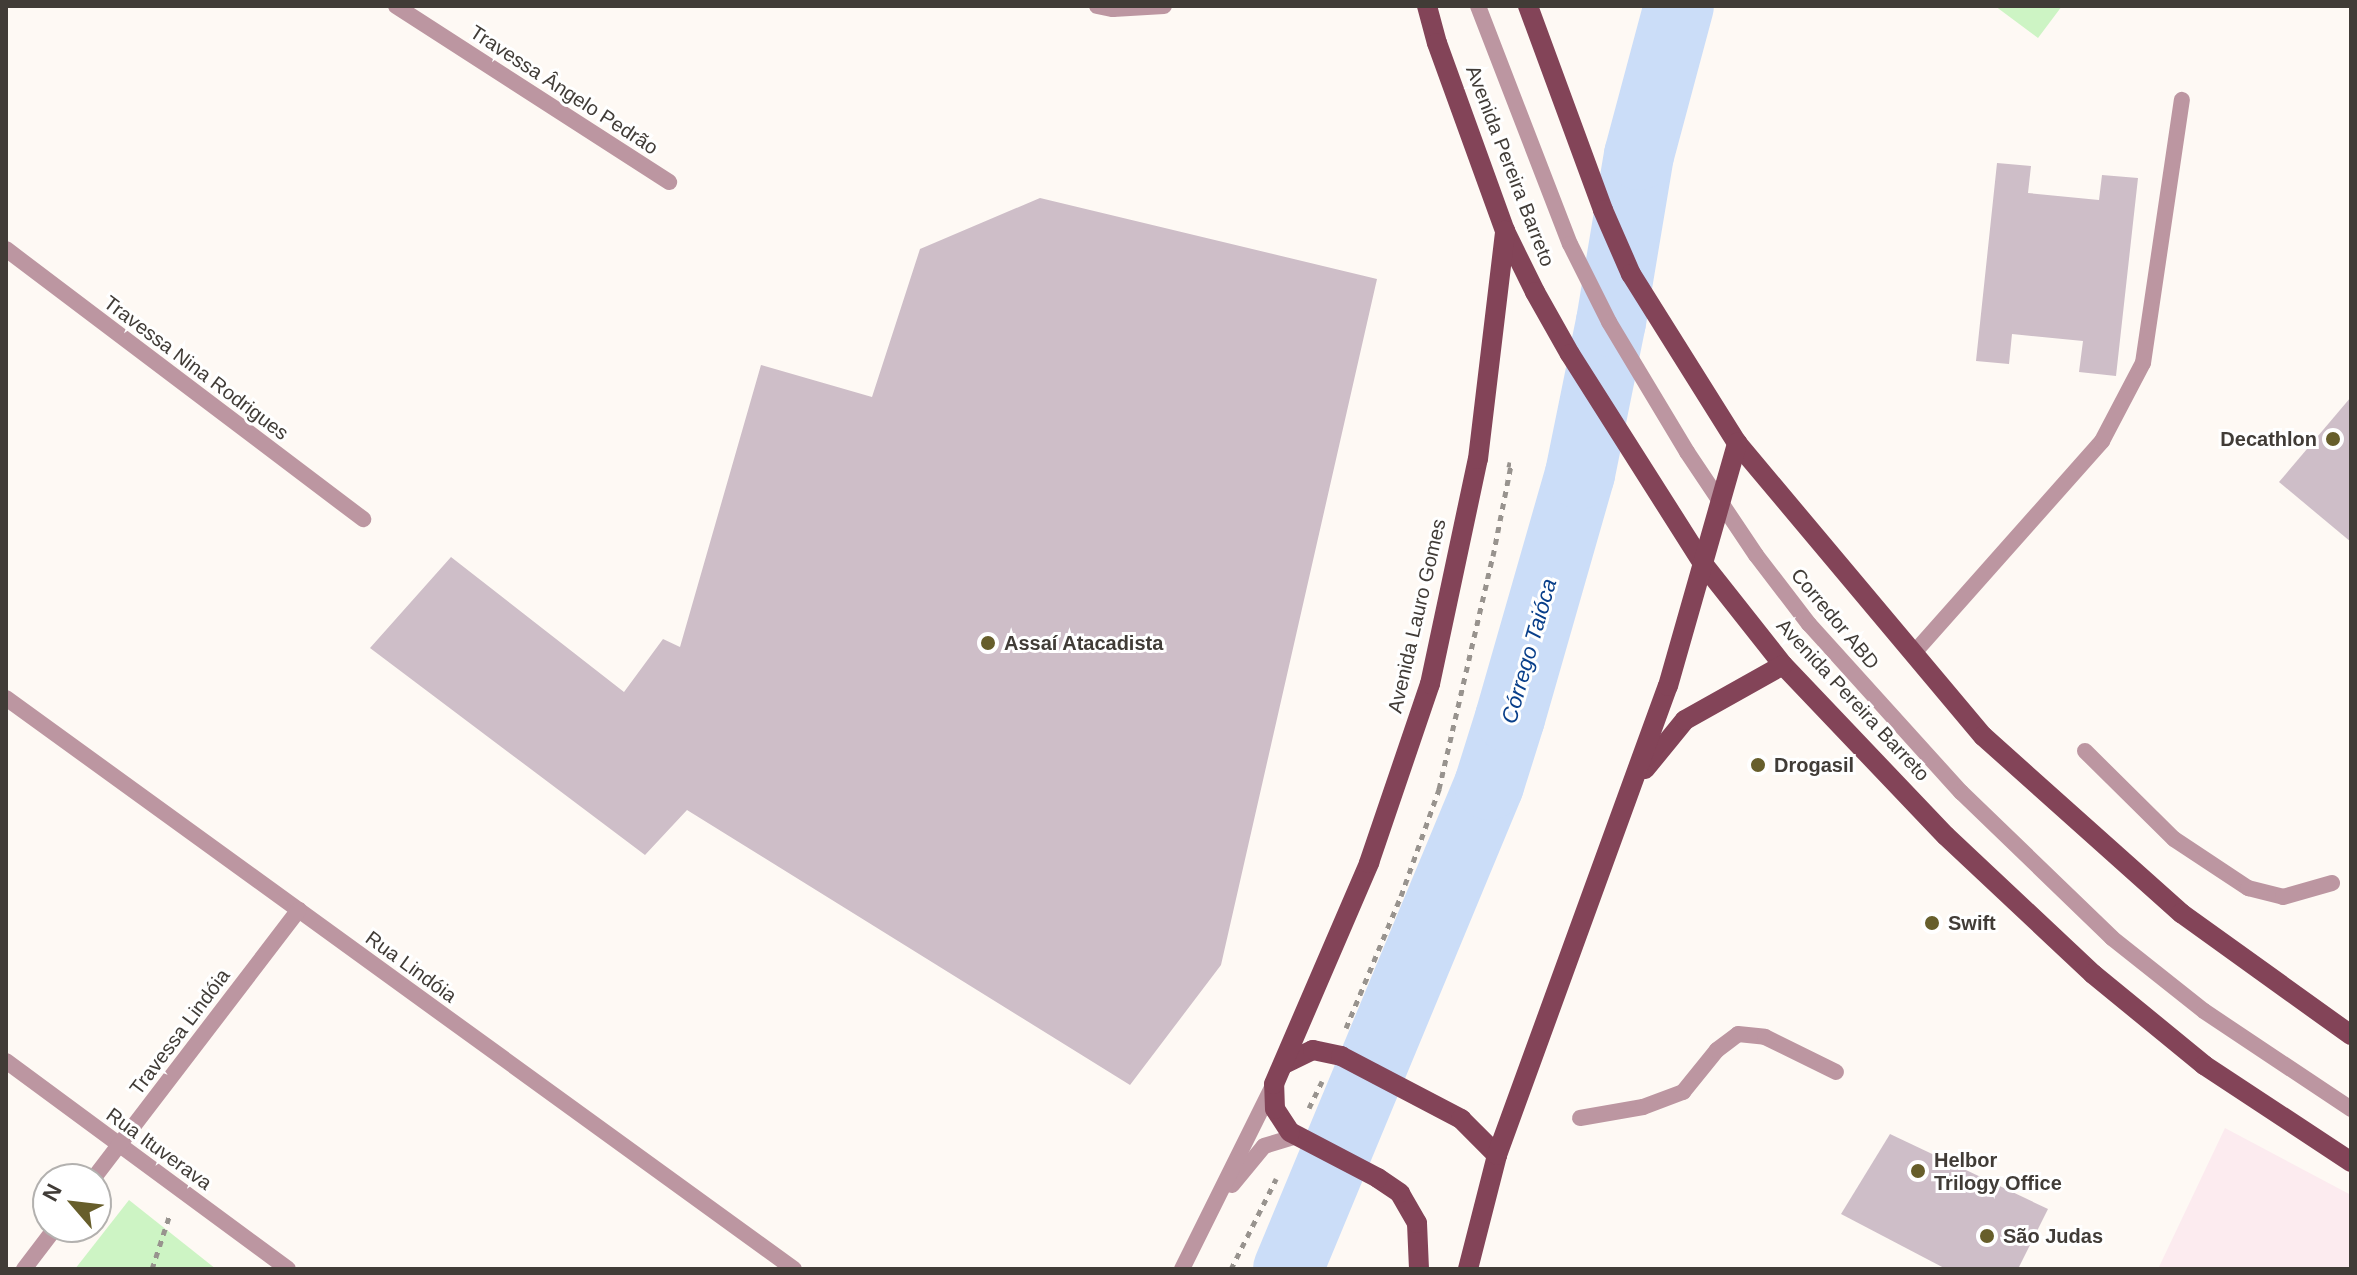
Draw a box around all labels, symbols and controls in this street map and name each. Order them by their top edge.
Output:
street label: Travessa Ângelo Pedrão [465,20,663,160]
street label: Avenida Pereira Barreto [1461,62,1559,270]
street label: Travessa Nina Rodrigues [99,291,293,445]
place label: Decathlon [2220,427,2317,451]
marker: Decathlon [2324,430,2342,448]
street label: Avenida Lauro Gomes [1383,517,1451,715]
street label: Corredor ABD [1785,563,1885,675]
water label: Córrego Taióca [1496,575,1562,727]
street label: Avenida Pereira Barreto [1772,614,1934,786]
place label: Assaí Atacadista [1004,631,1164,655]
marker: Assaí Atacadista [979,634,997,652]
place label: Drogasil [1774,753,1854,777]
marker: Drogasil [1749,756,1767,774]
place label: Swift [1948,911,1996,935]
marker: Swift [1923,914,1941,932]
street label: Rua Lindóia [361,926,461,1008]
street label: Travessa Lindóia [125,964,235,1100]
street label: Rua Ituverava [102,1103,216,1195]
place label: Helbor Trilogy Office [1934,1148,2062,1195]
marker: Helbor Trilogy Office [1909,1162,1927,1180]
north arrow [32,1163,112,1243]
text: N [37,1180,67,1205]
place label: São Judas [2003,1224,2103,1248]
marker: São Judas [1978,1227,1996,1245]

